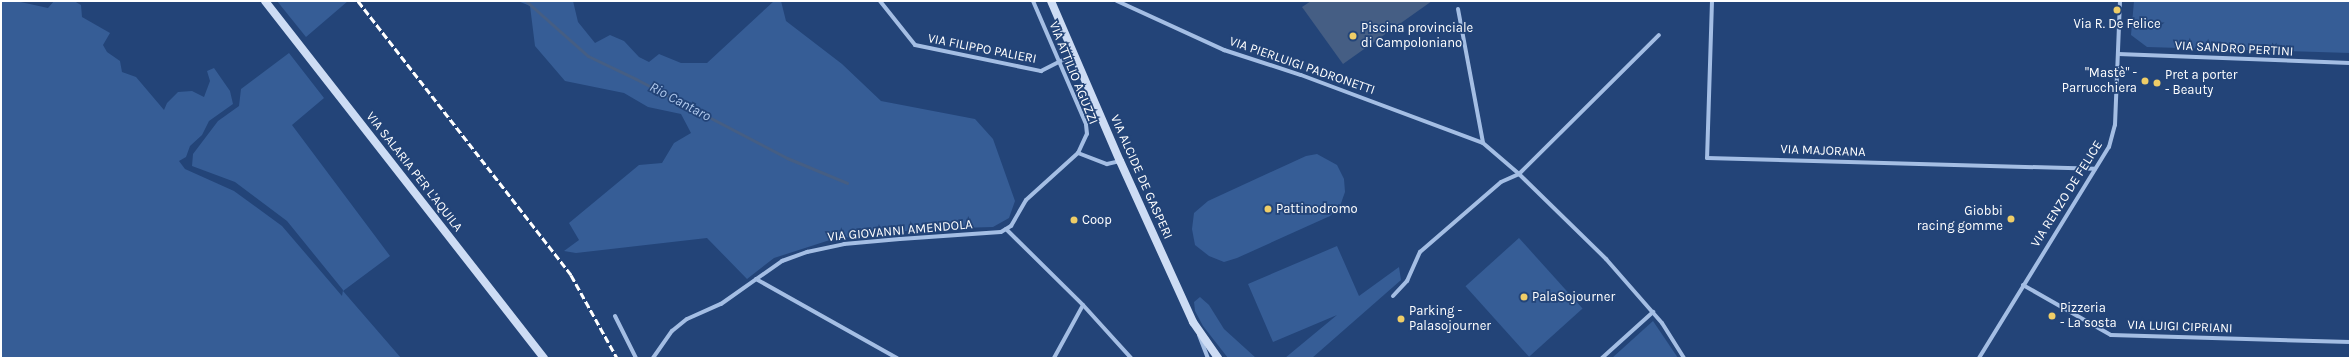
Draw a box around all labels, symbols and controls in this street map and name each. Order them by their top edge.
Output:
marker: Via R. De Felice [2112,5,2122,15]
place label: Via R. De Felice [2073,16,2161,32]
street label: VIA ATTILIO AGUZZI [1045,19,1101,127]
place label: Piscina provinciale di Campoloniano [1361,21,1473,52]
street label: VIA FILIPPO PALIERI [926,31,1038,67]
marker: Piscina provinciale di Campoloniano [1348,31,1358,41]
street label: VIA PIERLUIGI PADRONETTI [1227,34,1377,98]
street label: VIA SANDRO PERTINI [2174,38,2294,60]
place label: "Mastè" - Parrucchiera [2062,66,2137,97]
place label: Pret a porter - Beauty [2165,68,2237,99]
marker: "Mastè" - Parrucchiera [2140,76,2150,86]
marker: Pret a porter - Beauty [2152,78,2162,88]
water label: Rio Cantaro [646,79,714,125]
street label: VIA SALARIA PER L'AQUILA [362,109,466,235]
street label: VIA ALCIDE DE GASPERI [1107,112,1175,242]
street label: VIA RENZO DE FELICE [2028,138,2106,250]
street label: VIA MAJORANA [1780,142,1866,160]
place label: Pattinodromo [1276,201,1358,217]
marker: Pattinodromo [1263,204,1273,214]
place label: Giobbi racing gomme [1917,204,2003,235]
place label: Coop [1082,212,1112,228]
marker: Giobbi racing gomme [2006,214,2016,224]
marker: Coop [1069,215,1079,225]
street label: VIA GIOVANNI AMENDOLA [827,217,973,245]
place label: PalaSojourner [1532,289,1615,305]
marker: PalaSojourner [1519,292,1529,302]
place label: Pizzeria - La sosta [2060,301,2117,332]
place label: Parking - Palasojourner [1409,304,1491,335]
marker: Pizzeria - La sosta [2047,311,2057,321]
marker: Parking - Palasojourner [1396,314,1406,324]
street label: VIA LUIGI CIPRIANI [2127,317,2233,337]

